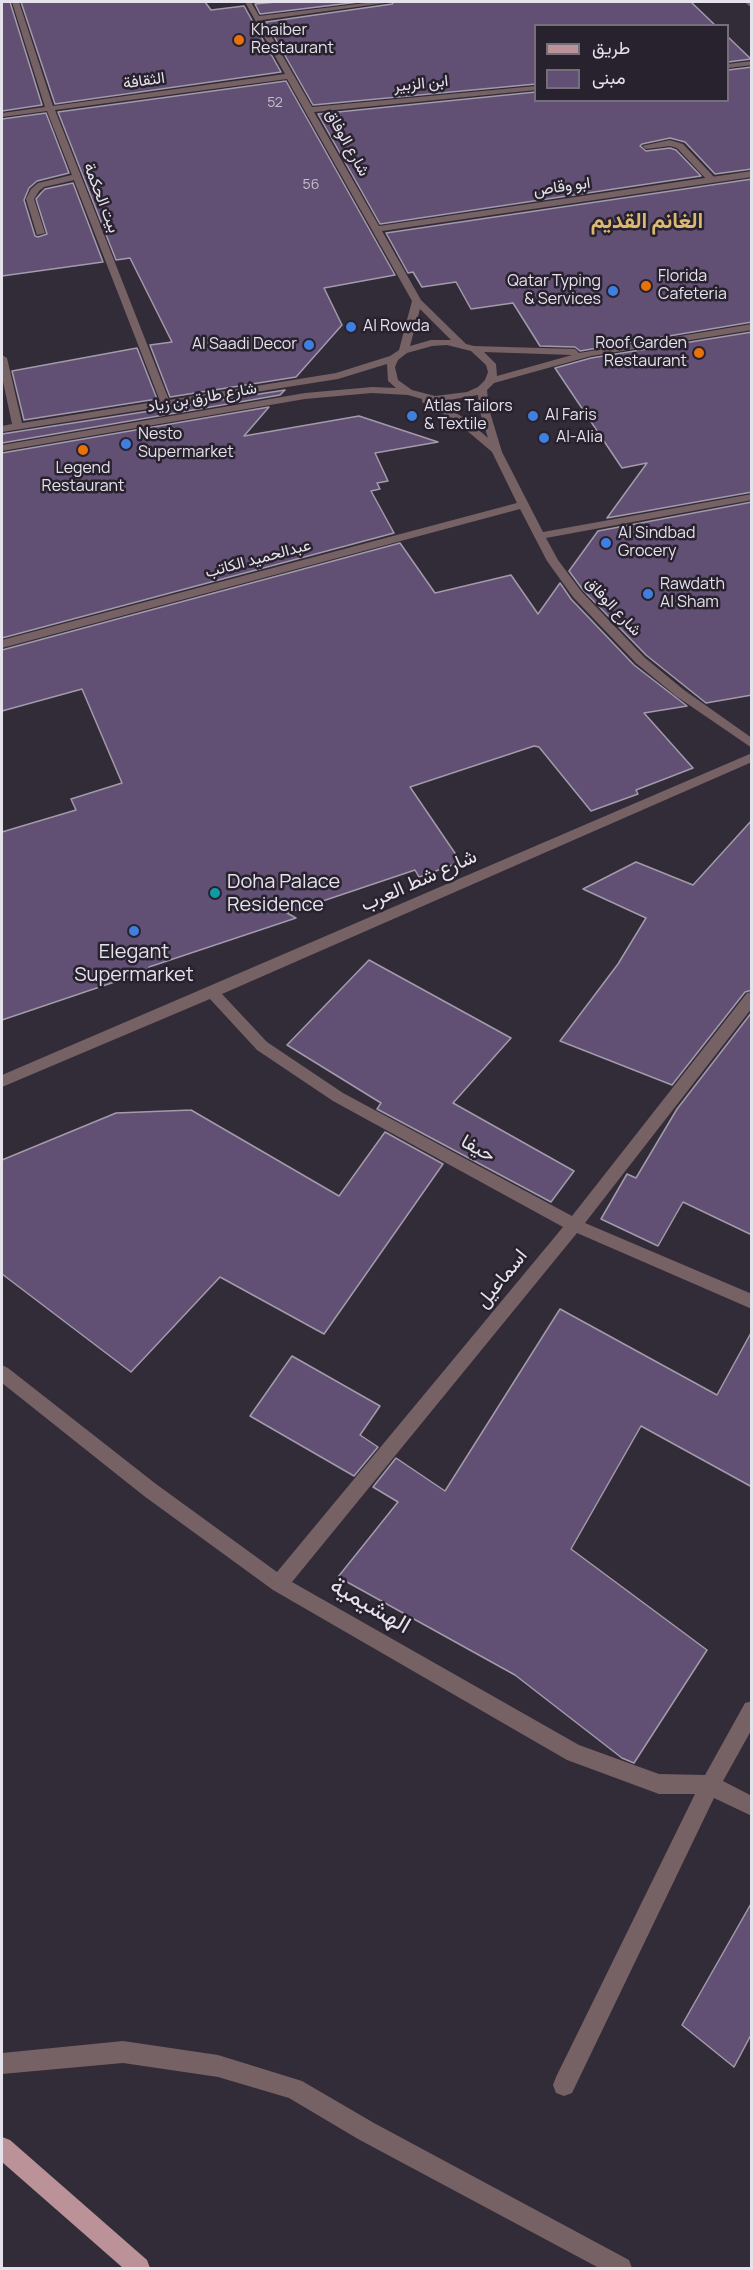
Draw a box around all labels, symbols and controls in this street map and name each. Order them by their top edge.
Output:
place label: Khaiber Restaurant [251,21,334,59]
legend [534,24,729,102]
marker: Khaiber Restaurant [232,33,246,47]
text: طريق [592,35,630,59]
text: مبنى [592,65,626,89]
street label: الثقافة [122,69,166,93]
street label: ابن الزبير [393,72,449,96]
house number: 52 [267,95,283,111]
street label: شارع الوفاق [321,106,373,180]
street label: بيت الحكمة [79,160,123,236]
street label: ابو وقاص [532,174,592,200]
house number: 56 [303,177,319,193]
district label: الغانم القديم [591,209,703,235]
place label: Florida Cafeteria [658,267,727,305]
place label: Qatar Typing & Services [507,272,601,310]
marker: Florida Cafeteria [639,279,653,293]
marker: Qatar Typing & Services [606,284,620,298]
place label: Al Rowda [363,317,430,337]
marker: Al Rowda [344,320,358,334]
place label: Roof Garden Restaurant [595,334,687,372]
place label: Al Saadi Decor [192,335,297,355]
marker: Al Saadi Decor [302,338,316,352]
marker: Roof Garden Restaurant [692,346,706,360]
street label: شارع طارق بن زياد [146,379,258,417]
place label: Atlas Tailors & Textile [424,397,513,435]
place label: Al Faris [545,406,597,426]
marker: Atlas Tailors & Textile [405,409,419,423]
marker: Al Faris [526,409,540,423]
place label: Nesto Supermarket [138,425,234,463]
place label: Al-Alia [556,428,603,448]
marker: Al-Alia [537,431,551,445]
marker: Nesto Supermarket [119,437,133,451]
marker: Legend Restaurant [76,443,90,457]
place label: Legend Restaurant [42,459,124,497]
place label: Al Sindbad Grocery [618,524,695,562]
street label: عبدالحميد الكاتب [203,536,313,582]
marker: Al Sindbad Grocery [599,536,613,550]
street label: شارع الوفاق [581,574,645,640]
place label: Rawdath Al Sham [660,575,725,613]
marker: Rawdath Al Sham [641,587,655,601]
street label: شارع شط العرب [357,845,481,917]
place label: Doha Palace Residence [227,870,340,917]
marker: Doha Palace Residence [208,886,222,900]
marker: Elegant Supermarket [127,924,141,938]
place label: Elegant Supermarket [74,940,194,987]
street label: حيفا [457,1130,499,1168]
street label: اسماعيل [471,1245,533,1313]
street label: الهشيمية [325,1571,415,1641]

